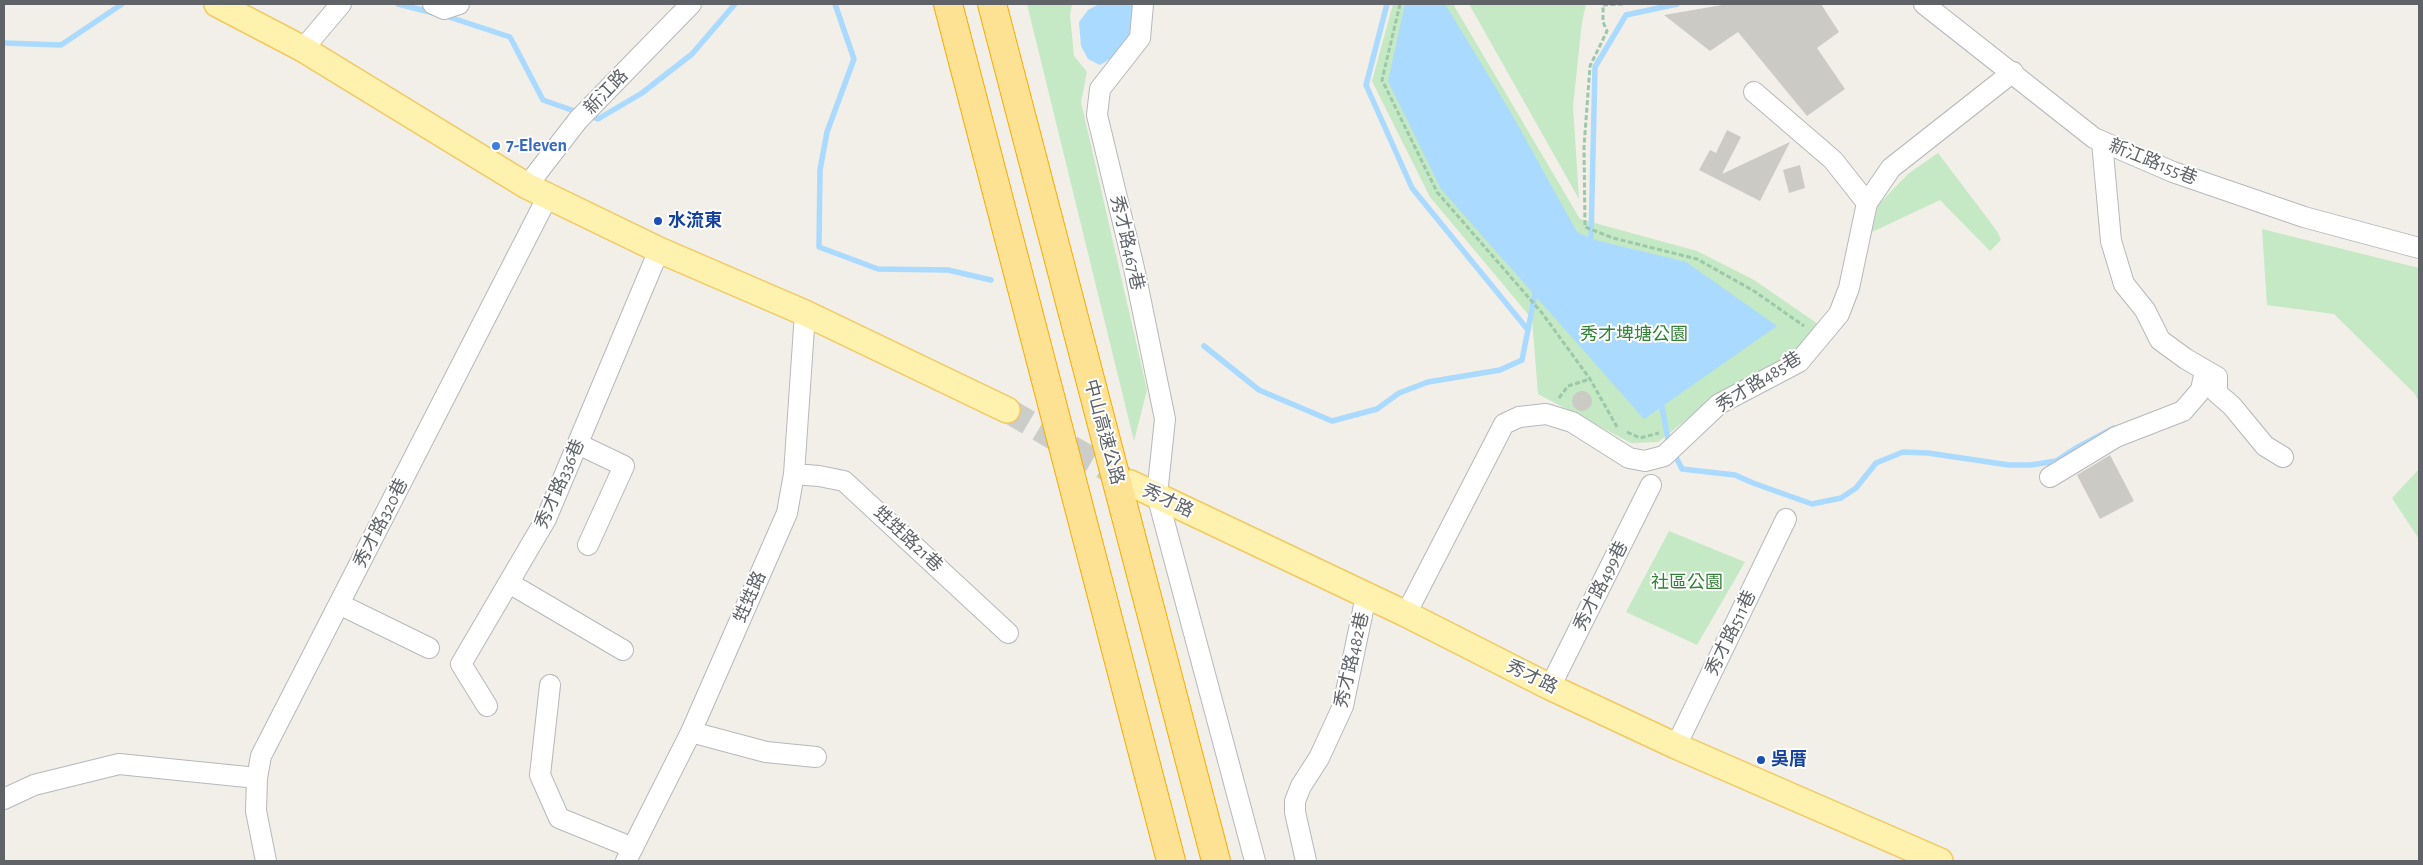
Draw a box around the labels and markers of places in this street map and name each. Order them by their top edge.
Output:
place label: 7-Eleven [506,135,567,157]
marker: 7-Eleven [490,140,502,152]
place label: 水流東 [668,210,722,232]
marker: 水流東 [652,215,664,227]
place label: 吳厝 [1771,749,1807,771]
marker: 吳厝 [1755,754,1767,766]

